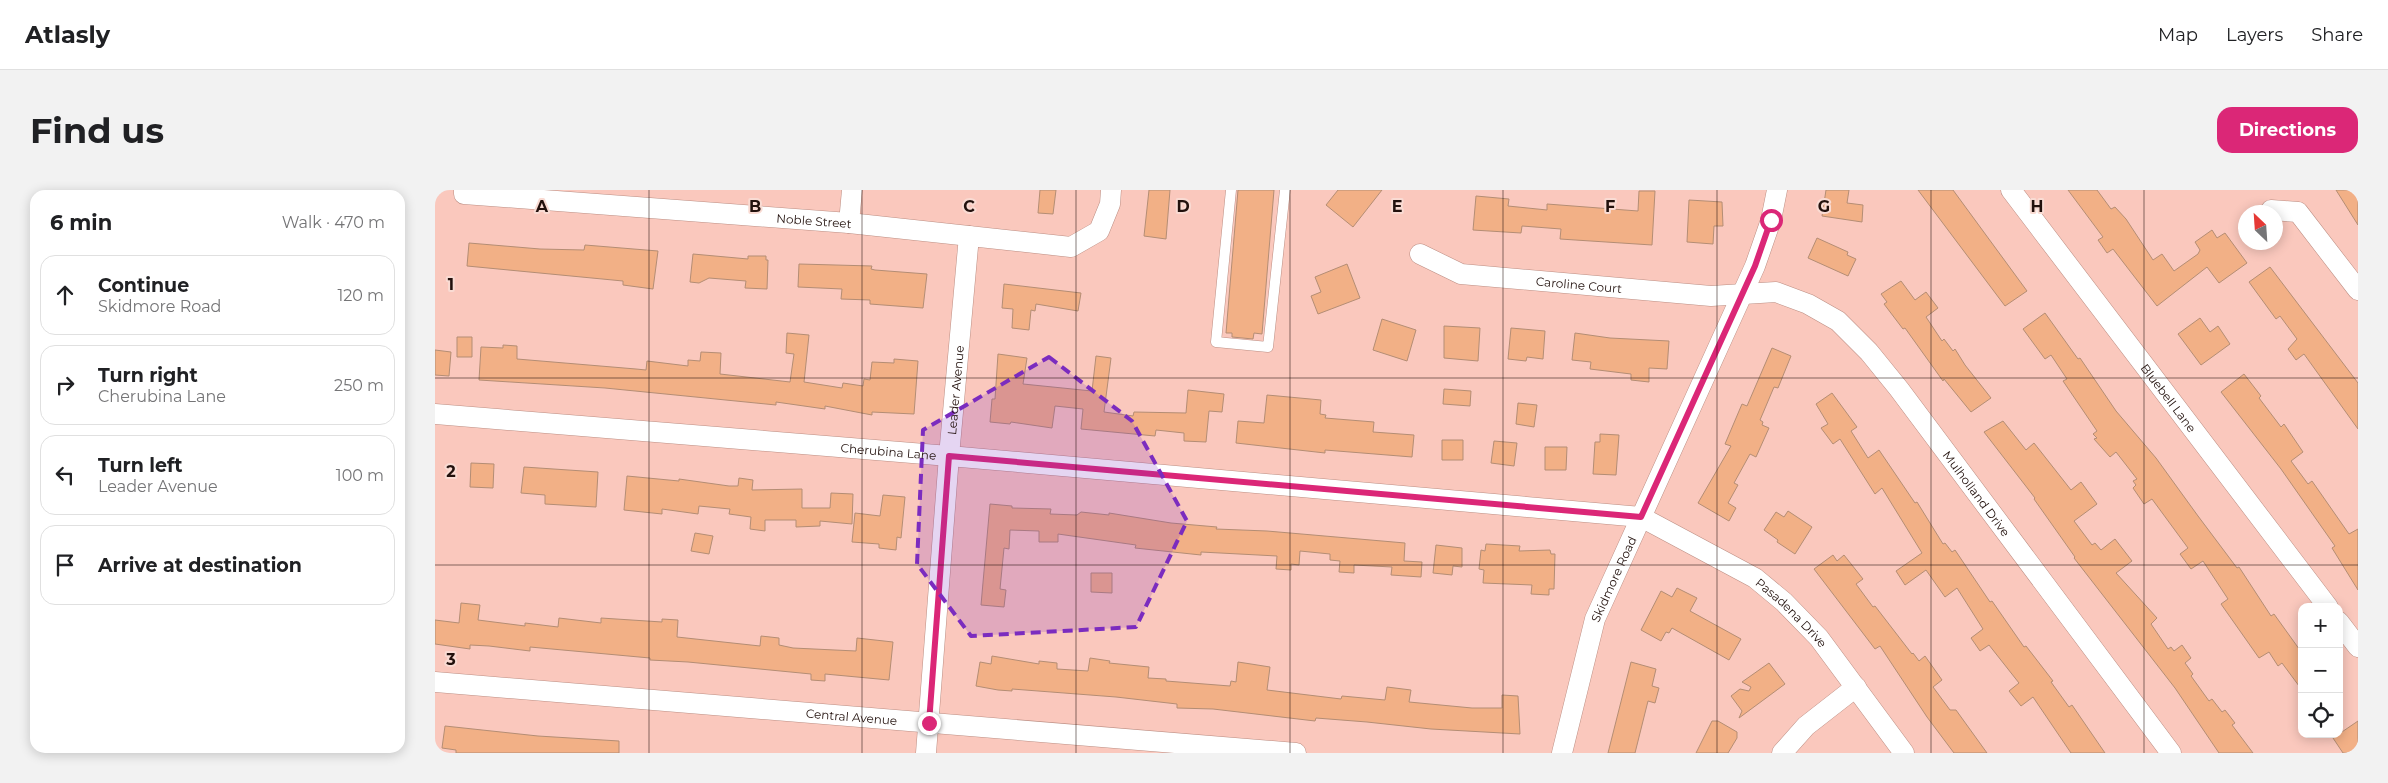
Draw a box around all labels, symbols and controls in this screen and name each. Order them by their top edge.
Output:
text: Atlasly [25,20,110,49]
text: Map [2158,24,2198,46]
text: Layers [2226,24,2283,46]
text: Share [2311,24,2363,46]
button: Directions [2217,107,2358,153]
text: Find us [30,109,164,152]
text: A [535,197,549,216]
text: B [749,197,761,216]
text: C [963,197,975,216]
text: D [1176,197,1190,216]
text: E [1392,197,1402,216]
text: F [1605,197,1615,216]
text: G [1818,197,1830,216]
text: H [2031,197,2043,216]
north arrow [2238,205,2283,250]
route start [1760,209,1783,232]
text: 6 min [50,210,112,235]
street label: Noble Street [776,210,853,231]
text: Walk · 470 m [282,213,385,232]
street label: Caroline Court [1535,273,1623,296]
text: Continue [98,274,189,297]
text: 1 [448,275,454,294]
icon: ahead [51,281,79,309]
text: 120 m [337,286,384,305]
text: Skidmore Road [98,297,221,316]
street label: Leader Avenue [943,345,967,436]
street label: Bluebell Lane [2138,361,2200,435]
text: Turn right [98,364,198,387]
icon: right [51,371,79,399]
text: 250 m [334,376,384,395]
text: Cherubina Lane [98,387,226,406]
street label: Cherubina Lane [840,440,937,462]
street label: Mulholland Drive [1940,448,2014,539]
text: Turn left [98,454,183,477]
icon: left [51,461,79,489]
text: 2 [446,462,456,481]
text: 100 m [336,466,384,485]
text: Leader Avenue [98,477,218,496]
street label: Skidmore Road [1587,534,1639,624]
icon: arrive [51,551,79,579]
text: Arrive at destination [98,554,302,577]
street label: Pasadena Drive [1753,574,1831,650]
map controls [2298,603,2343,738]
button: + [2298,603,2343,648]
button: − [2298,648,2343,693]
text: 3 [445,650,456,669]
button: locate [2298,693,2343,738]
street label: Central Avenue [805,705,898,728]
route end [918,712,941,735]

